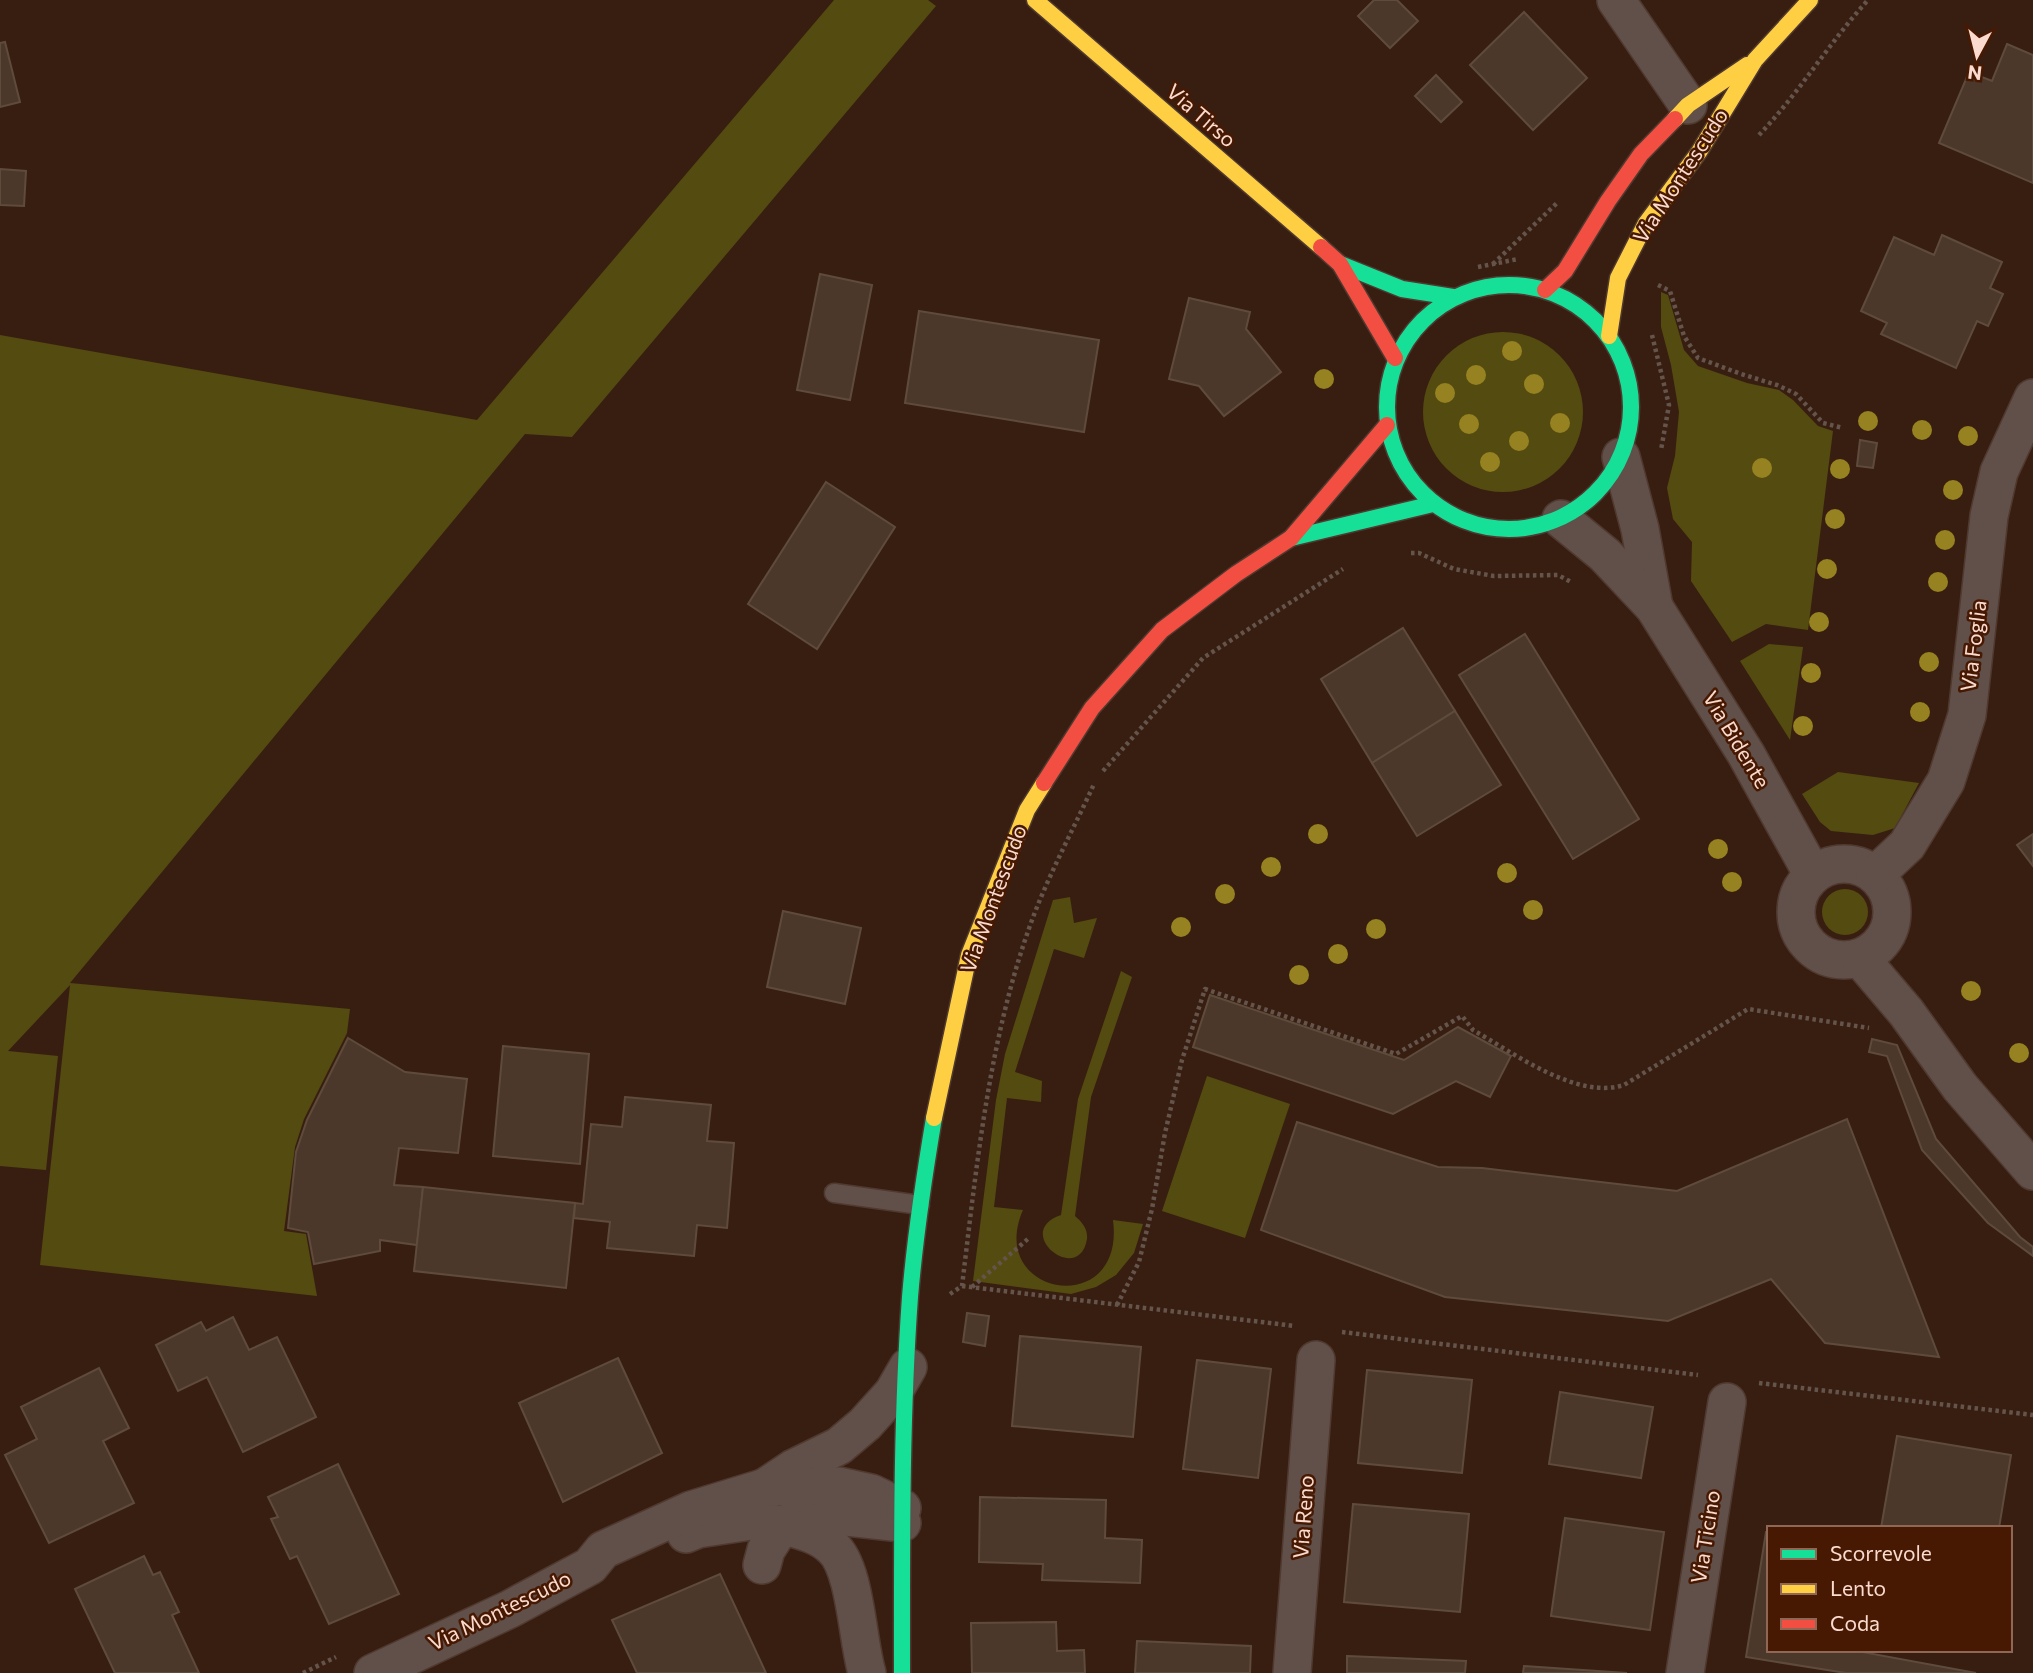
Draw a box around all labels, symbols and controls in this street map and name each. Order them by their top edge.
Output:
north arrow [1942,21,2012,91]
text: N [1966,61,1983,86]
street label: Via Tirso [1162,78,1242,152]
street label: Via Montescudo [1627,103,1733,247]
street label: Via Foglia [1954,599,1991,693]
street label: Via Bidente [1699,686,1776,792]
street label: Via Montescudo [954,821,1031,976]
street label: Via Reno [1287,1474,1318,1560]
street label: Via Ticino [1685,1488,1724,1585]
legend [1767,1526,2012,1652]
text: Scorrevole [1830,1540,1932,1565]
street label: Via Montescudo [424,1564,575,1655]
text: Lento [1830,1575,1886,1600]
text: Coda [1830,1610,1880,1635]

